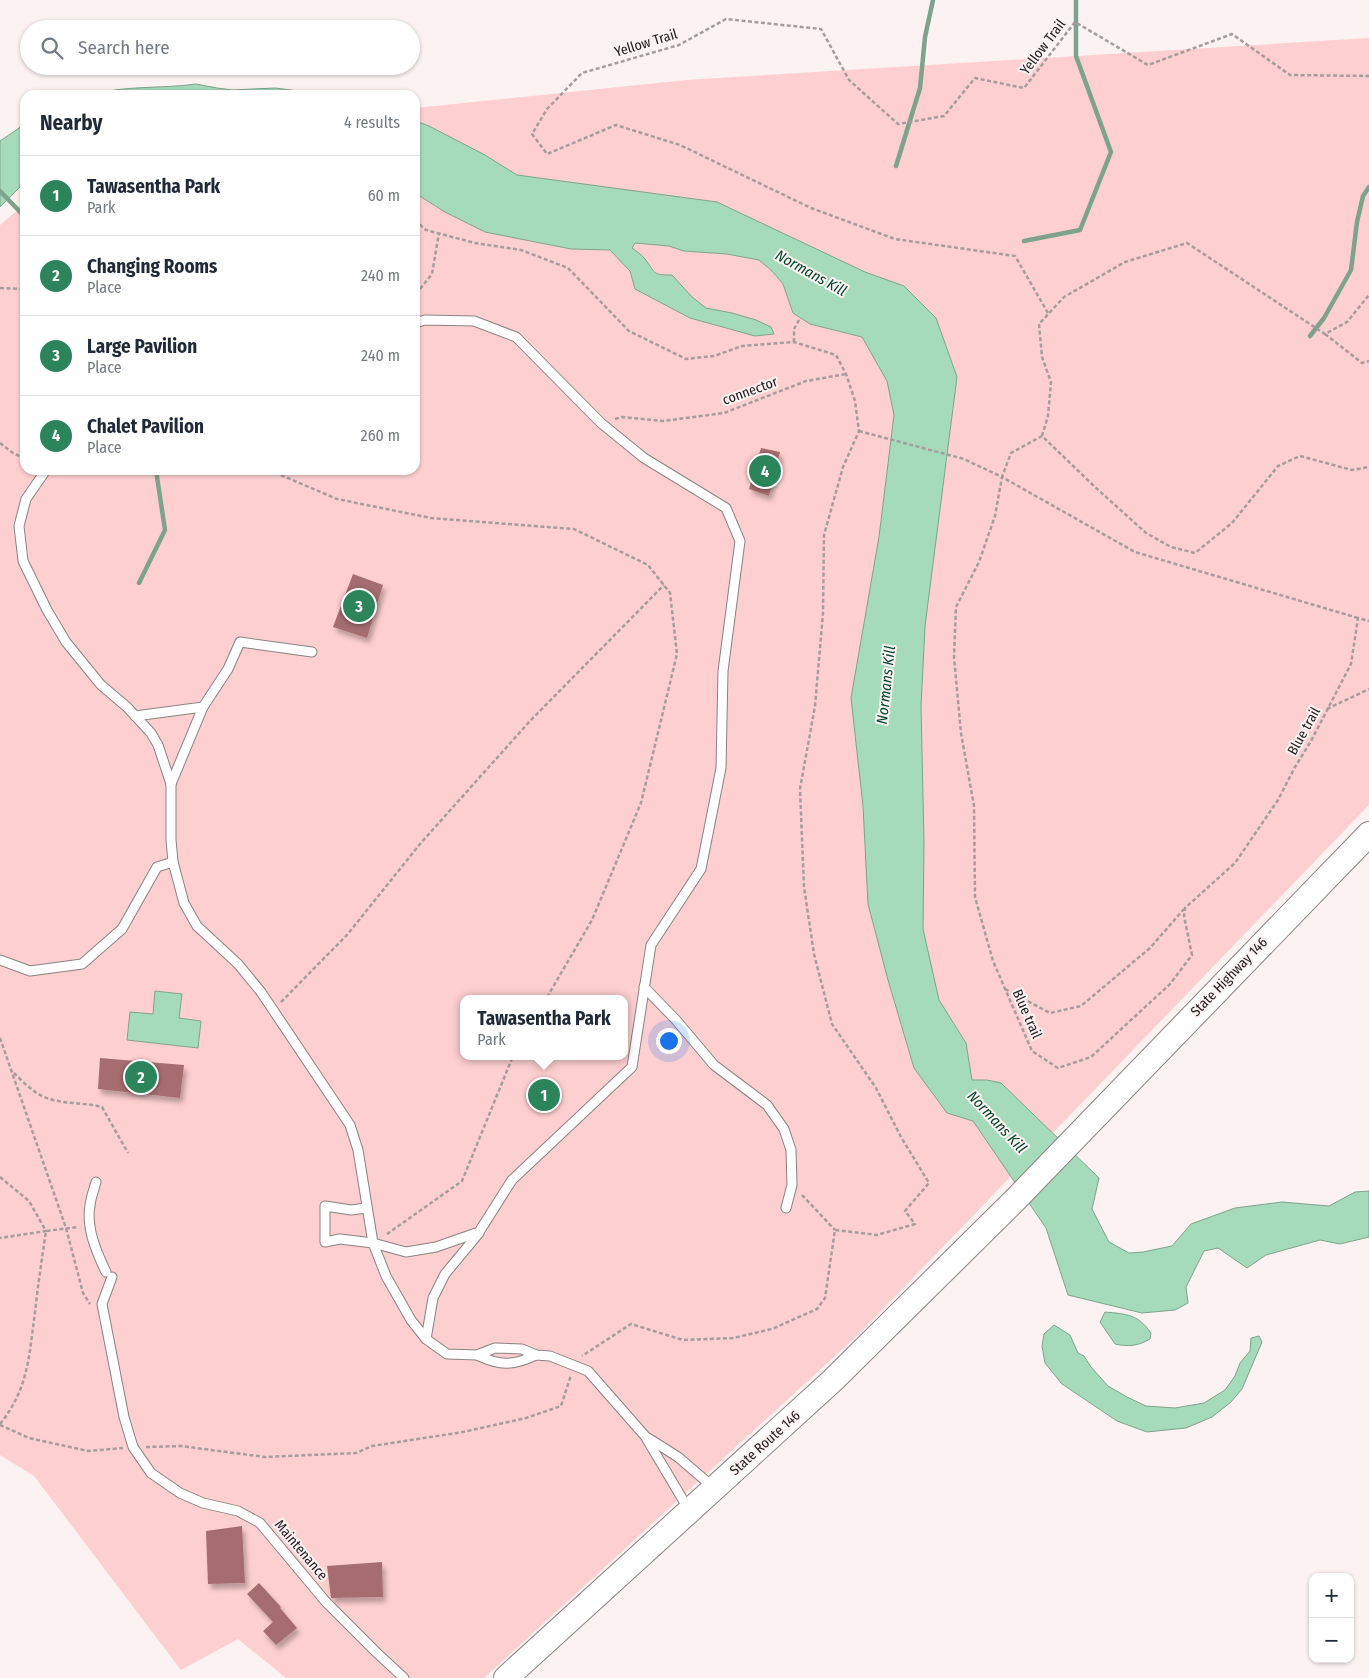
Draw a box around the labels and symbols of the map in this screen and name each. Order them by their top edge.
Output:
street label: Yellow Trail [1017,16,1069,78]
street label: Yellow Trail [613,25,680,61]
water label: Normans Kill [772,246,850,300]
street label: connector [720,373,780,409]
pin: 4 [749,452,781,490]
pin: 3 [343,587,375,625]
water label: Normans Kill [873,645,899,725]
street label: Blue trail [1284,704,1324,758]
street label: State Highway 146 [1187,934,1271,1020]
street label: Blue trail [1009,987,1045,1041]
your location [656,1028,682,1054]
pin: 2 [125,1058,157,1096]
pin: 1 [528,1076,560,1114]
water label: Normans Kill [964,1087,1030,1157]
street label: State Route 146 [726,1407,804,1479]
street label: Maintenance [271,1516,331,1584]

